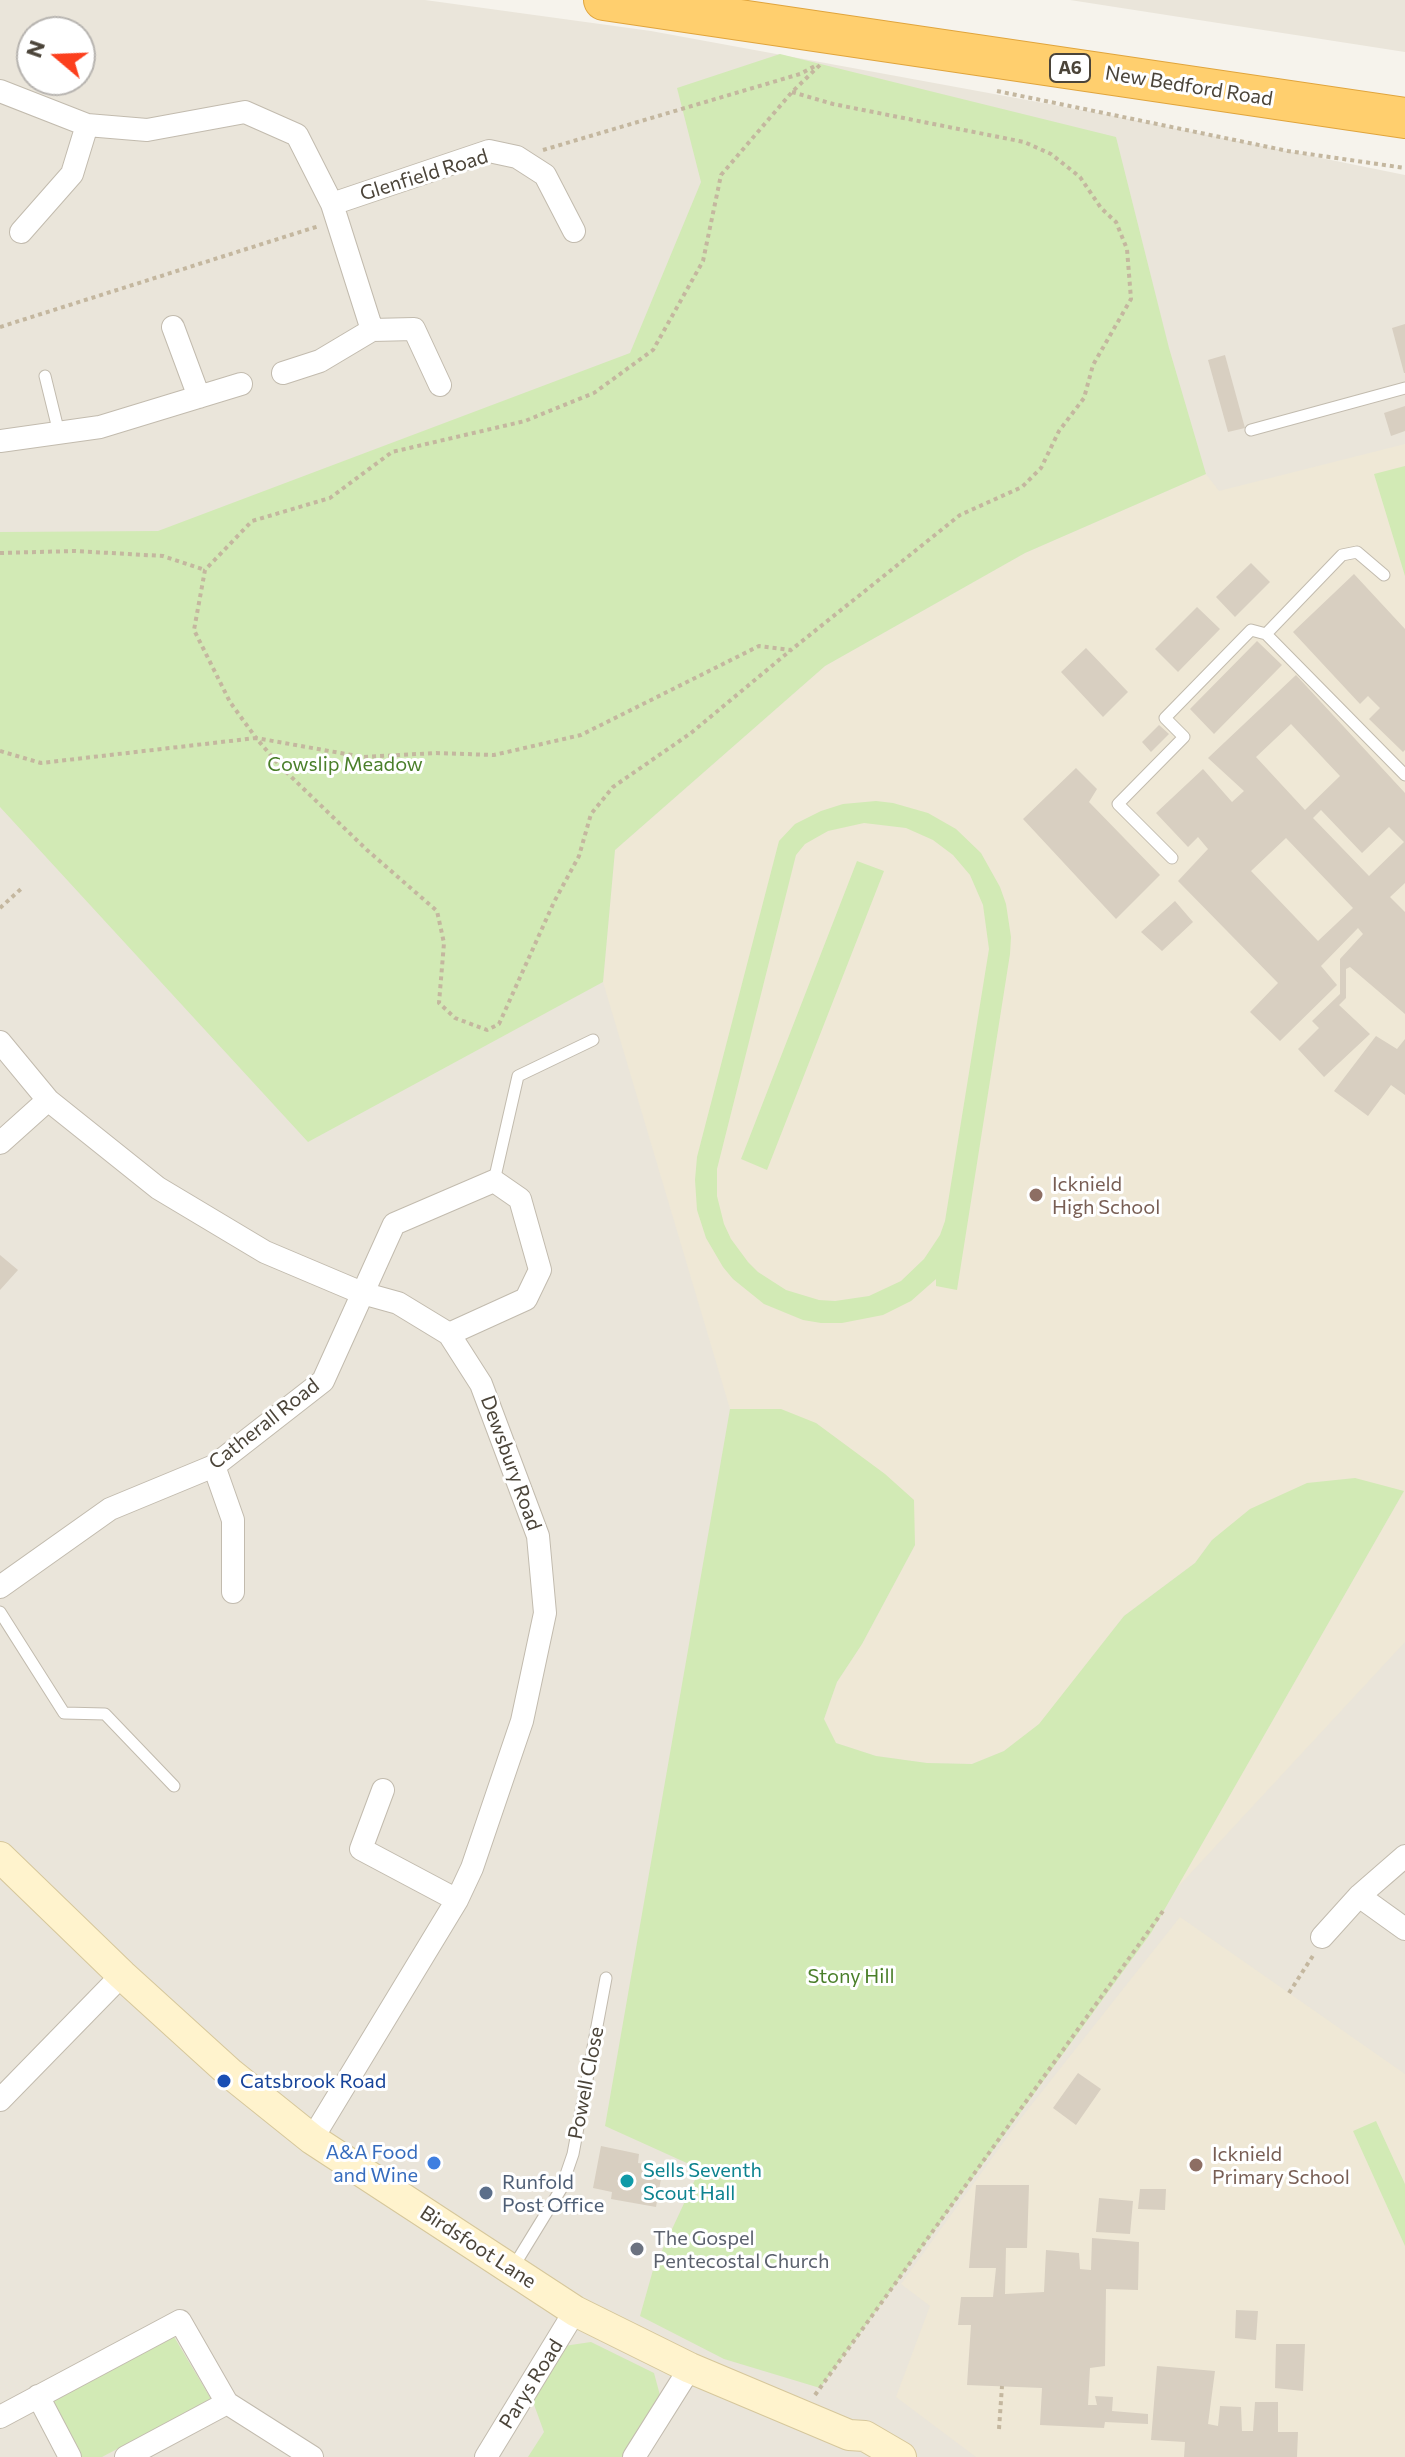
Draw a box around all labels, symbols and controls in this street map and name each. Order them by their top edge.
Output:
north arrow [16,16,96,96]
text: N [19,36,50,61]
road number: A6 [1050,54,1090,82]
street label: New Bedford Road [1104,61,1274,111]
street label: Glenfield Road [357,144,491,206]
park label: Cowslip Meadow [267,752,423,776]
place label: Icknield High School [1052,1172,1160,1219]
marker: Icknield High School [1027,1186,1045,1204]
street label: Catherall Road [204,1374,324,1474]
street label: Dewsbury Road [475,1392,547,1534]
park label: Stony Hill [807,1964,895,1988]
street label: Powell Close [563,2025,609,2141]
place label: Catsbrook Road [240,2069,386,2093]
marker: Catsbrook Road [215,2072,233,2090]
place label: A&A Food and Wine [325,2140,418,2187]
place label: Icknield Primary School [1212,2142,1350,2189]
marker: A&A Food and Wine [425,2154,443,2172]
marker: Icknield Primary School [1187,2156,1205,2174]
place label: Sells Seventh Scout Hall [643,2158,762,2205]
place label: Runfold Post Office [502,2170,604,2217]
marker: Sells Seventh Scout Hall [618,2172,636,2190]
marker: Runfold Post Office [477,2184,495,2202]
street label: Birdsfoot Lane [416,2201,540,2293]
place label: The Gospel Pentecostal Church [653,2226,829,2273]
marker: The Gospel Pentecostal Church [628,2240,646,2258]
street label: Parys Road [494,2335,568,2433]

